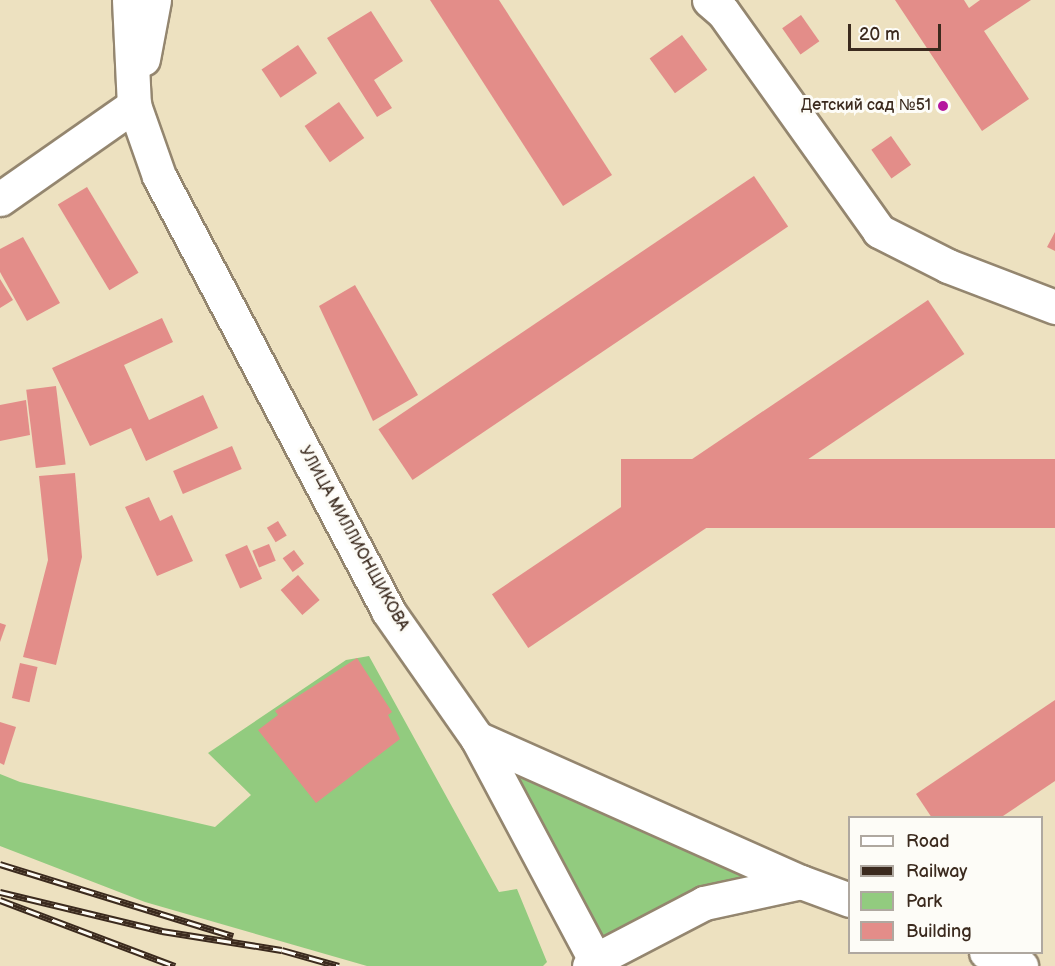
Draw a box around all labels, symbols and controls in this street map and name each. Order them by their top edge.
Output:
scale bar [851,12,944,50]
text: 20 m [859,24,900,45]
place label: Детский сад №51 [801,96,931,116]
marker: Детский сад №51 [936,99,950,113]
street label: УЛИЦА МИЛЛИОНЩИКОВА [294,443,412,635]
legend [848,816,1043,954]
text: Road [906,831,950,852]
text: Railway [906,861,968,882]
text: Park [906,891,942,912]
text: Building [906,921,972,942]

